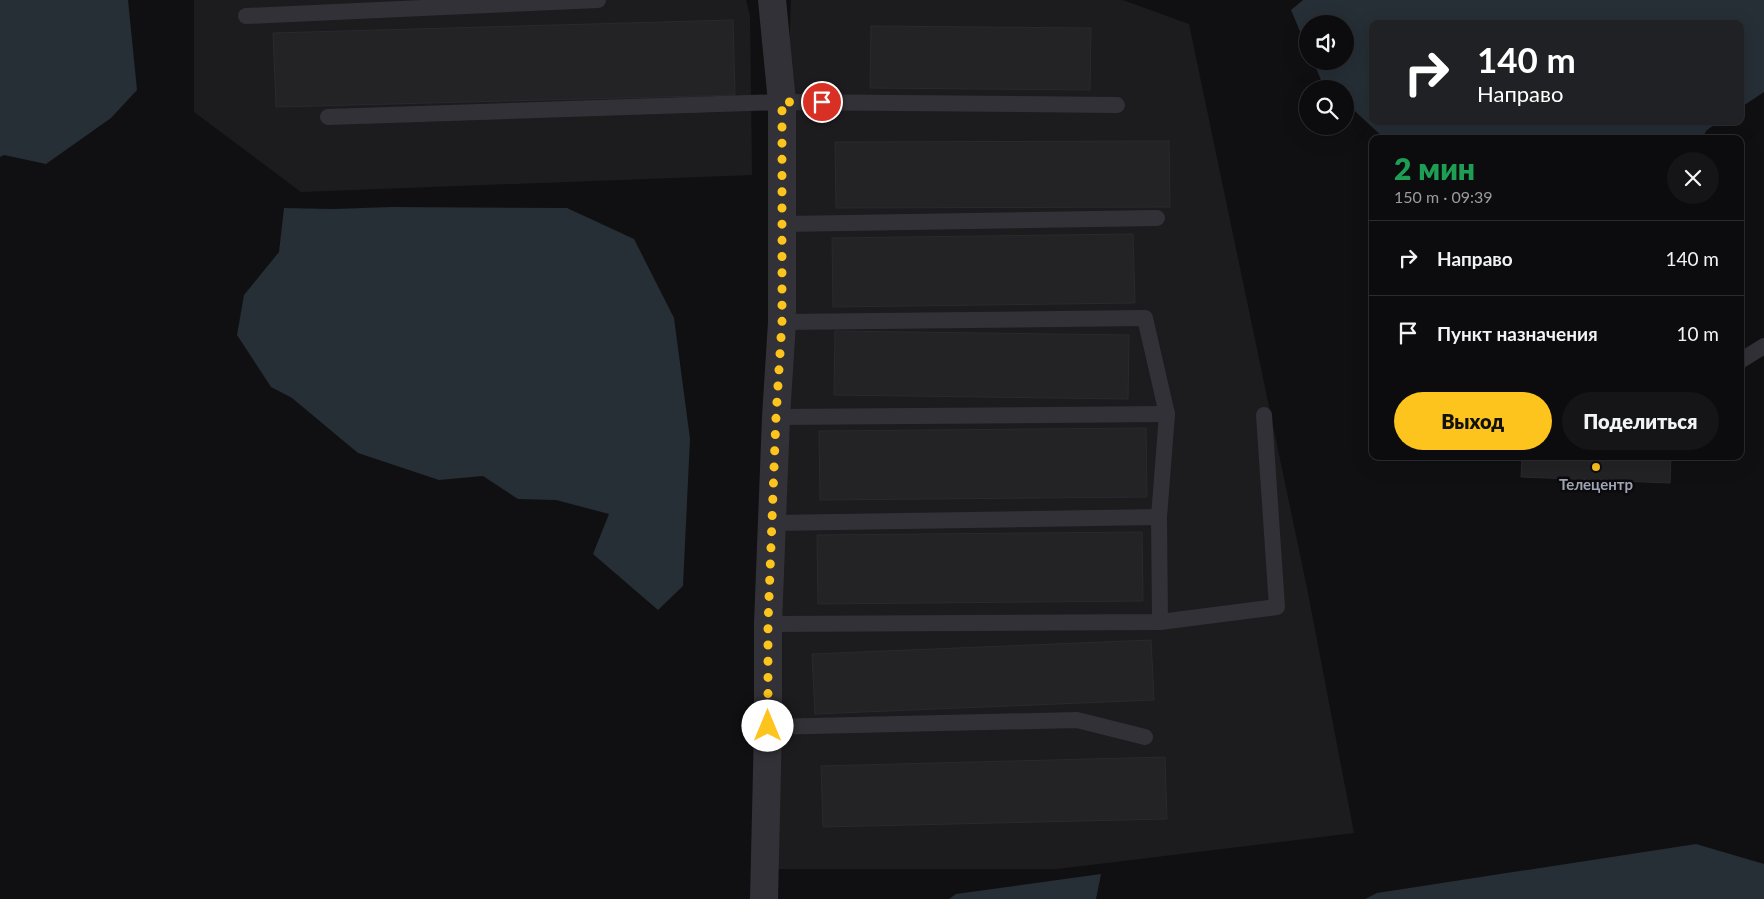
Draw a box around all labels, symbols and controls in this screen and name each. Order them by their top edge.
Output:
map controls [1299,15,1354,135]
button: sound [1299,15,1354,70]
text: 140 m [1477,38,1576,80]
icon: right [1394,40,1459,105]
button: search [1299,80,1354,135]
text: Направо [1477,80,1563,107]
pin [801,81,843,123]
icon: arrive [808,88,836,116]
text: 2 мин [1394,150,1475,186]
button: close [1667,152,1719,204]
text: 150 m · 09:39 [1394,187,1493,206]
icon: right [1394,244,1422,272]
text: Направо [1437,247,1513,270]
text: 140 m [1665,247,1719,270]
icon: arrive [1394,319,1422,347]
text: Пункт назначения [1437,322,1598,345]
text: 10 m [1676,322,1719,345]
button: Выход [1394,392,1552,450]
button: Поделиться [1562,392,1719,450]
marker: Телецентр [1590,461,1602,473]
place label: Телецентр [1559,475,1633,493]
position arrow [741,699,793,751]

